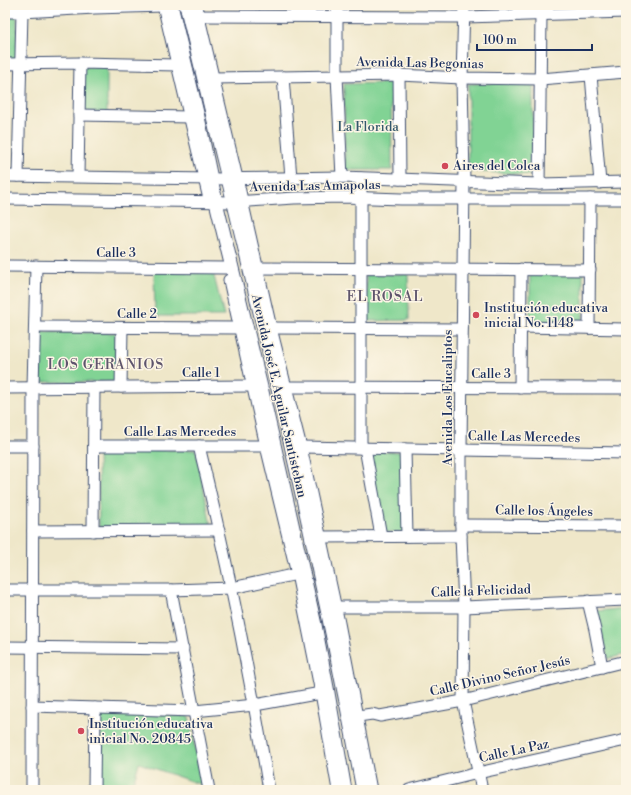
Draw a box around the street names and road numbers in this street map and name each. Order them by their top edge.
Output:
street label: Avenida Las Begonias [355,54,484,72]
street label: Avenida Las Amapolas [248,177,381,195]
street label: Calle 3 [96,245,136,261]
street label: Avenida José E. Aguilar Santisteban [248,292,310,499]
street label: Calle 2 [117,306,157,322]
street label: Avenida Los Eucaliptos [440,329,456,467]
street label: Calle 1 [182,365,220,381]
street label: Calle 3 [471,366,511,382]
street label: Calle Las Mercedes [124,424,236,440]
street label: Calle Las Mercedes [468,428,581,446]
street label: Calle los Ángeles [495,501,593,520]
street label: Calle la Felicidad [431,581,532,601]
street label: Calle Divino Señor Jesús [428,652,572,700]
street label: Calle La Paz [477,736,551,766]

